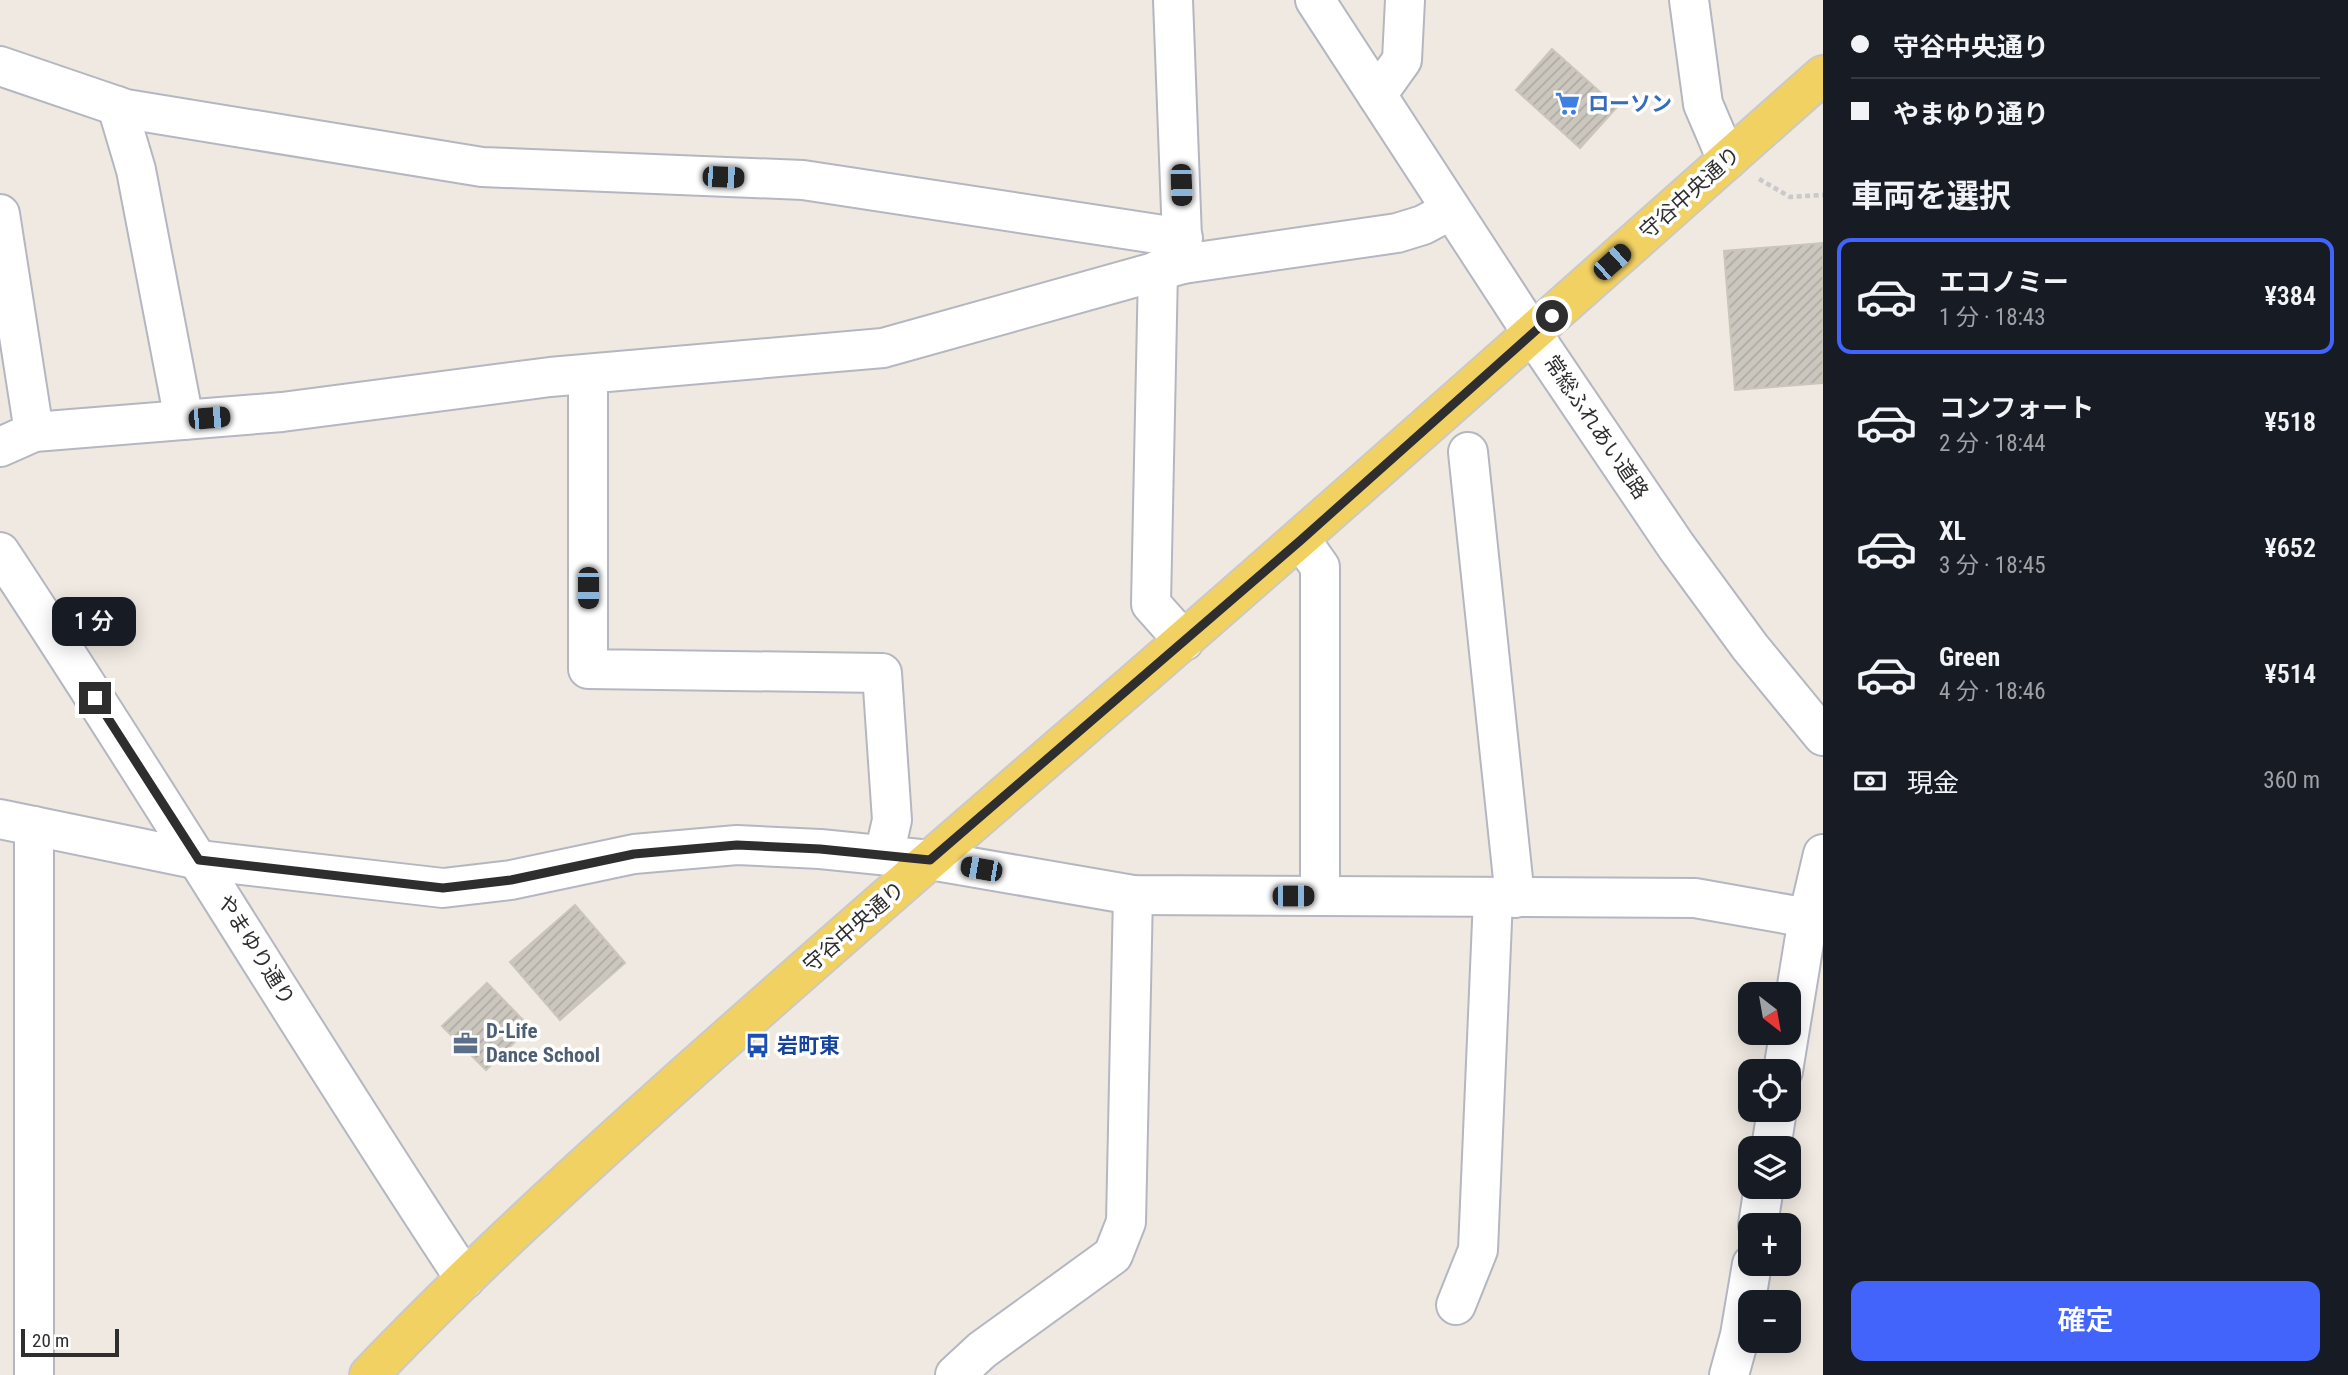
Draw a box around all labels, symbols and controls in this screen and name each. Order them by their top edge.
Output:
text: 守谷中央通り [1893,32,2049,62]
supermarket icon: ローソン [1554,90,1582,118]
place label: ローソン [1588,92,1672,116]
text: やまゆり通り [1893,99,2049,129]
street label: 守谷中央通り [1635,142,1745,244]
car [1170,164,1193,206]
car [702,166,745,188]
text: 車両を選択 [1851,177,2011,215]
car [1590,240,1635,284]
icon: car [1855,265,1918,328]
text: エコノミー [1939,267,2069,297]
text: ¥384 [2264,281,2316,311]
route start [1536,300,1568,332]
text: 1 分 · 18:43 [1939,304,2046,331]
street label: 常総ふれあい道路 [1539,351,1653,503]
icon: car [1855,391,1918,454]
text: コンフォート [1939,393,2094,423]
car [188,406,231,430]
text: ¥518 [2264,407,2316,437]
text: 2 分 · 18:44 [1939,430,2046,457]
text: XL [1939,516,1966,546]
icon: car [1855,517,1918,580]
text: ¥652 [2264,533,2316,563]
text: 3 分 · 18:45 [1939,552,2046,579]
car [578,567,599,609]
callout: 1 分 [53,596,137,646]
text: 1 分 [74,608,114,635]
text: Green [1939,642,2000,672]
icon: car [1855,643,1918,706]
text: ¥514 [2264,659,2316,689]
text: 4 分 · 18:46 [1939,678,2046,705]
route end [79,682,111,714]
icon: cash [1851,762,1889,800]
text: 360 m [2263,767,2320,794]
text: 現金 [1907,768,1959,798]
car [959,855,1004,883]
street label: 守谷中央通り [799,877,909,977]
car [1273,886,1315,907]
street label: やまゆり通り [212,890,300,1010]
north arrow [1738,982,1801,1045]
map controls [1738,982,1801,1353]
place label: D-Life Dance School [486,1019,600,1067]
office icon: D-Life Dance School [452,1029,480,1057]
bus stop icon: 岩町東 [743,1032,771,1060]
place label: 岩町東 [777,1034,840,1058]
button: locate [1738,1059,1801,1122]
button: layers [1738,1136,1801,1199]
button: + [1738,1213,1801,1276]
button: 確定 [1851,1281,2320,1361]
button: − [1738,1290,1801,1353]
scale bar [21,1326,119,1358]
text: 20 m [32,1329,69,1352]

